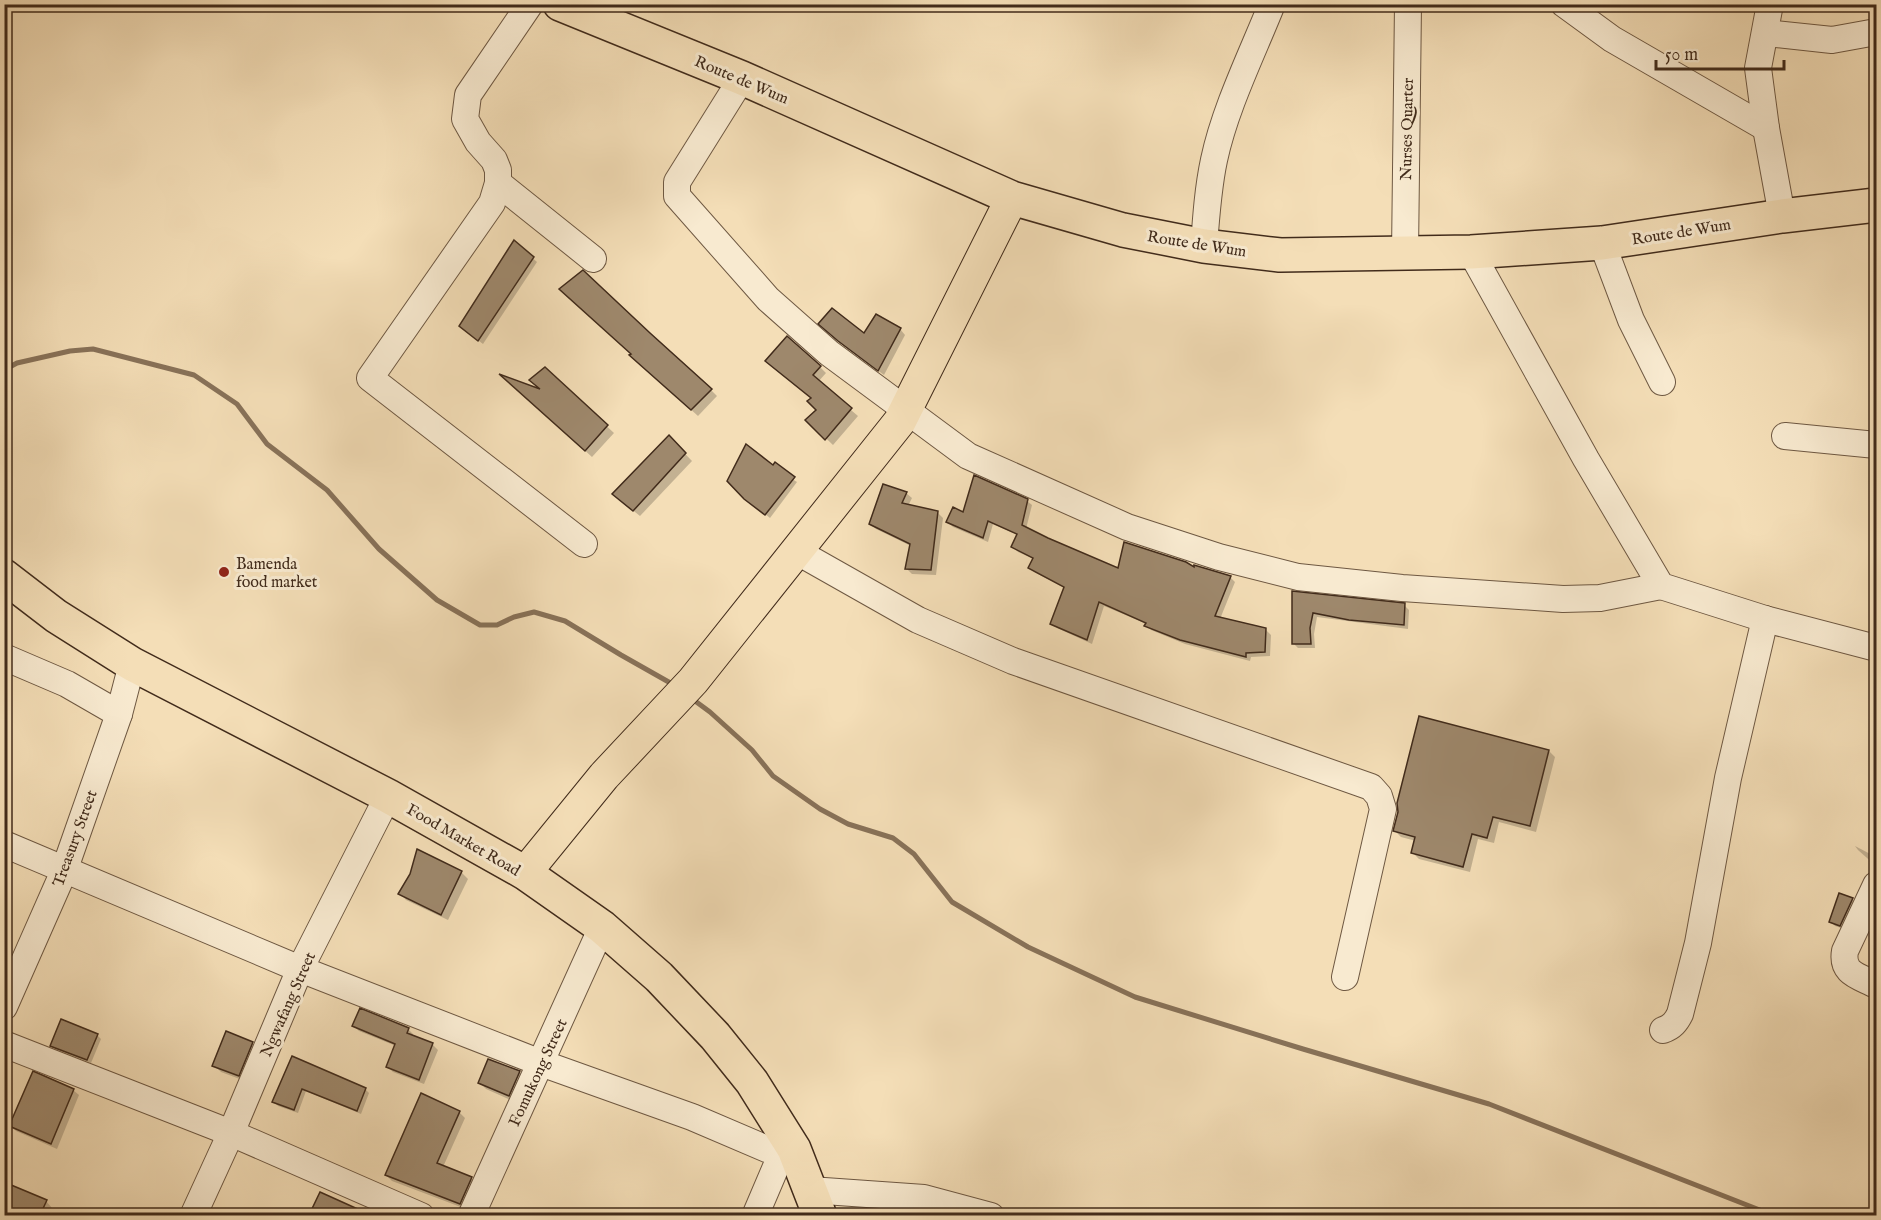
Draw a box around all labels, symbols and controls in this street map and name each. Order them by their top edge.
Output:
scale bar [1656,33,1784,71]
text: 50 m [1665,44,1698,67]
street label: Route de Wum [691,52,791,110]
street label: Nurses Quarter [1397,77,1419,180]
street label: Route de Wum [1630,215,1732,251]
street label: Route de Wum [1146,227,1248,263]
place label: Bamenda food market [236,555,318,593]
marker: Bamenda food market [217,565,231,579]
street label: Treasury Street [49,787,103,890]
street label: Food Market Road [403,800,524,882]
street label: Ngwafang Street [257,949,321,1060]
street label: Fomukong Street [505,1015,573,1130]

